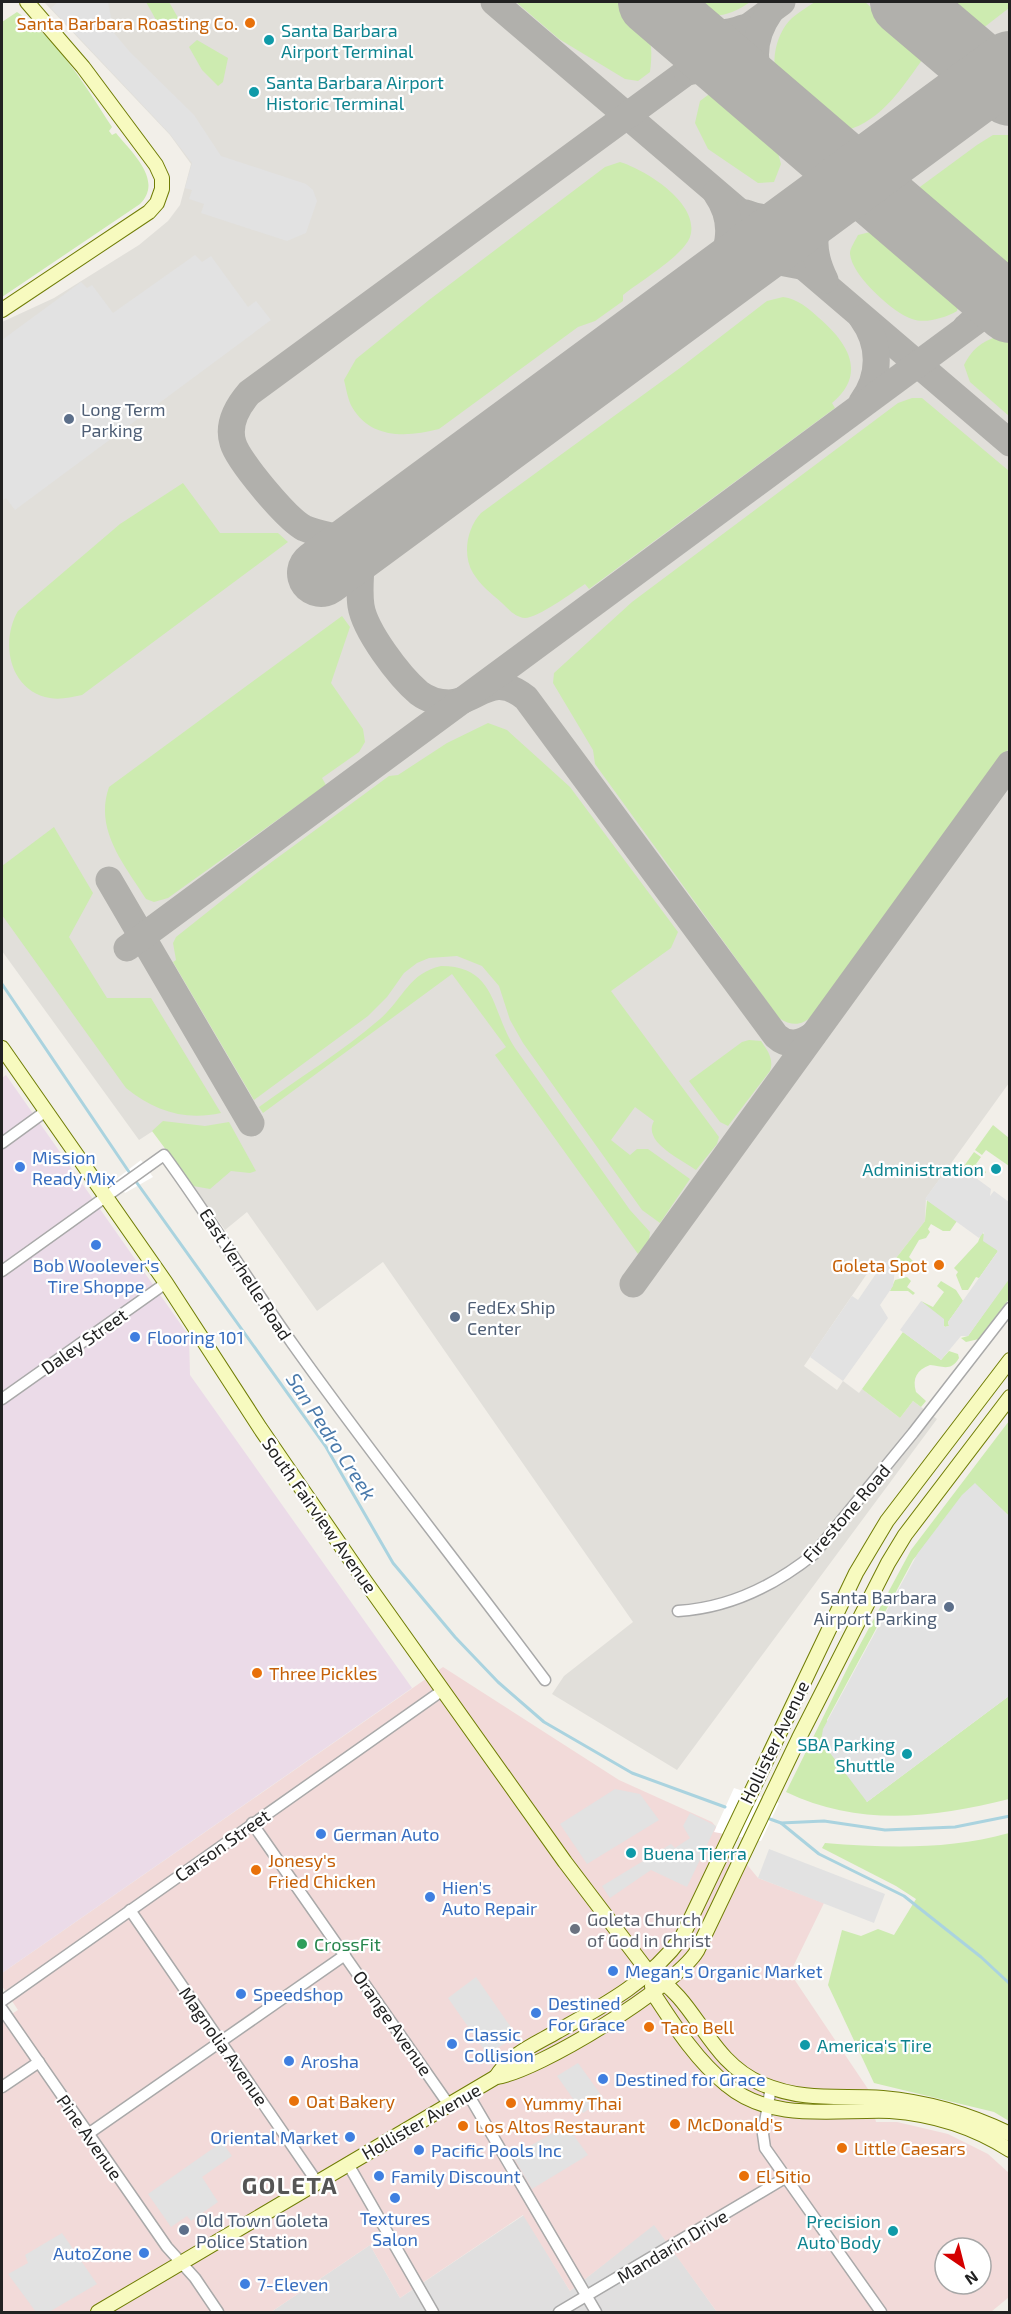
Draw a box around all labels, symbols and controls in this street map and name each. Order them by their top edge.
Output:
place label: Santa Barbara Roasting Co. [17,12,238,34]
marker: Santa Barbara Roasting Co. [243,16,257,30]
place label: Santa Barbara Airport Terminal [281,19,414,62]
marker: Santa Barbara Airport Terminal [262,33,276,47]
place label: Santa Barbara Airport Historic Terminal [266,71,444,114]
marker: Santa Barbara Airport Historic Terminal [247,85,261,99]
place label: Long Term Parking [81,398,166,441]
marker: Long Term Parking [62,412,76,426]
place label: Mission Ready Mix [32,1146,116,1189]
place label: Administration [862,1158,984,1180]
marker: Mission Ready Mix [13,1160,27,1174]
marker: Administration [989,1162,1003,1176]
street label: East Verhelle Road [195,1204,297,1344]
marker: Bob Woolever's Tire Shoppe [89,1238,103,1252]
place label: Bob Woolever's Tire Shoppe [33,1254,159,1297]
place label: Goleta Spot [832,1254,927,1276]
marker: Goleta Spot [932,1258,946,1272]
place label: FedEx Ship Center [467,1296,555,1339]
street label: Daley Street [37,1303,131,1379]
marker: FedEx Ship Center [448,1310,462,1324]
place label: Flooring 101 [147,1326,244,1348]
marker: Flooring 101 [128,1330,142,1344]
water label: San Pedro Creek [282,1368,382,1504]
street label: South Fairview Avenue [258,1433,382,1597]
street label: Firestone Road [797,1460,895,1566]
place label: Santa Barbara Airport Parking [814,1586,937,1629]
marker: Santa Barbara Airport Parking [942,1600,956,1614]
place label: Three Pickles [269,1662,377,1684]
marker: Three Pickles [250,1666,264,1680]
street label: Hollister Avenue [735,1677,813,1807]
place label: SBA Parking Shuttle [797,1733,895,1776]
marker: SBA Parking Shuttle [900,1747,914,1761]
street label: Carson Street [170,1804,274,1886]
place label: German Auto [333,1823,439,1845]
marker: German Auto [314,1827,328,1841]
place label: Buena Tierra [643,1842,747,1864]
marker: Buena Tierra [624,1846,638,1860]
place label: Jonesy's Fried Chicken [268,1849,376,1892]
marker: Jonesy's Fried Chicken [249,1863,263,1877]
place label: Hien's Auto Repair [442,1876,537,1919]
marker: Hien's Auto Repair [423,1890,437,1904]
place label: Goleta Church of God in Christ [587,1908,711,1951]
marker: Goleta Church of God in Christ [568,1922,582,1936]
place label: CrossFit [314,1933,381,1955]
marker: CrossFit [295,1937,309,1951]
place label: Megan's Organic Market [625,1960,823,1982]
marker: Megan's Organic Market [606,1964,620,1978]
street label: Orange Avenue [349,1966,437,2080]
street label: Magnolia Avenue [175,1982,273,2110]
place label: Speedshop [253,1983,343,2005]
marker: Speedshop [234,1987,248,2001]
place label: Destined For Grace [548,1992,625,2035]
marker: Destined For Grace [529,2006,543,2020]
place label: Taco Bell [661,2016,735,2038]
marker: Taco Bell [642,2020,656,2034]
place label: Classic Collision [464,2023,534,2066]
place label: America's Tire [817,2034,932,2056]
marker: Classic Collision [445,2037,459,2051]
marker: America's Tire [798,2038,812,2052]
place label: Arosha [301,2050,359,2072]
marker: Arosha [282,2054,296,2068]
place label: Destined for Grace [615,2068,766,2090]
marker: Destined for Grace [596,2072,610,2086]
street label: Hollister Avenue [358,2078,484,2164]
street label: Pine Avenue [53,2090,127,2184]
place label: Oat Bakery [306,2090,396,2112]
place label: Yummy Thai [523,2092,622,2114]
marker: Oat Bakery [287,2094,301,2108]
marker: Yummy Thai [504,2096,518,2110]
place label: McDonald's [687,2113,783,2135]
place label: Los Altos Restaurant [475,2115,645,2137]
marker: McDonald's [668,2117,682,2131]
marker: Los Altos Restaurant [456,2119,470,2133]
place label: Oriental Market [210,2126,338,2148]
marker: Oriental Market [343,2130,357,2144]
place label: Little Caesars [854,2137,966,2159]
place label: Pacific Pools Inc [431,2139,562,2161]
marker: Little Caesars [835,2141,849,2155]
marker: Pacific Pools Inc [412,2143,426,2157]
place label: Family Discount [391,2165,521,2187]
place label: El Sitio [756,2165,811,2187]
marker: Family Discount [372,2169,386,2183]
marker: El Sitio [737,2169,751,2183]
district label: GOLETA [242,2170,338,2199]
marker: Textures Salon [388,2191,402,2205]
street label: Mandarin Drive [613,2204,731,2288]
place label: Textures Salon [360,2207,430,2250]
place label: Old Town Goleta Police Station [196,2209,328,2252]
place label: Precision Auto Body [797,2210,881,2253]
marker: Old Town Goleta Police Station [177,2223,191,2237]
marker: Precision Auto Body [886,2224,900,2238]
north arrow [933,2236,993,2296]
place label: AutoZone [53,2242,132,2264]
marker: AutoZone [137,2246,151,2260]
text: N [962,2268,982,2290]
place label: 7-Eleven [257,2273,329,2295]
marker: 7-Eleven [238,2277,252,2291]

